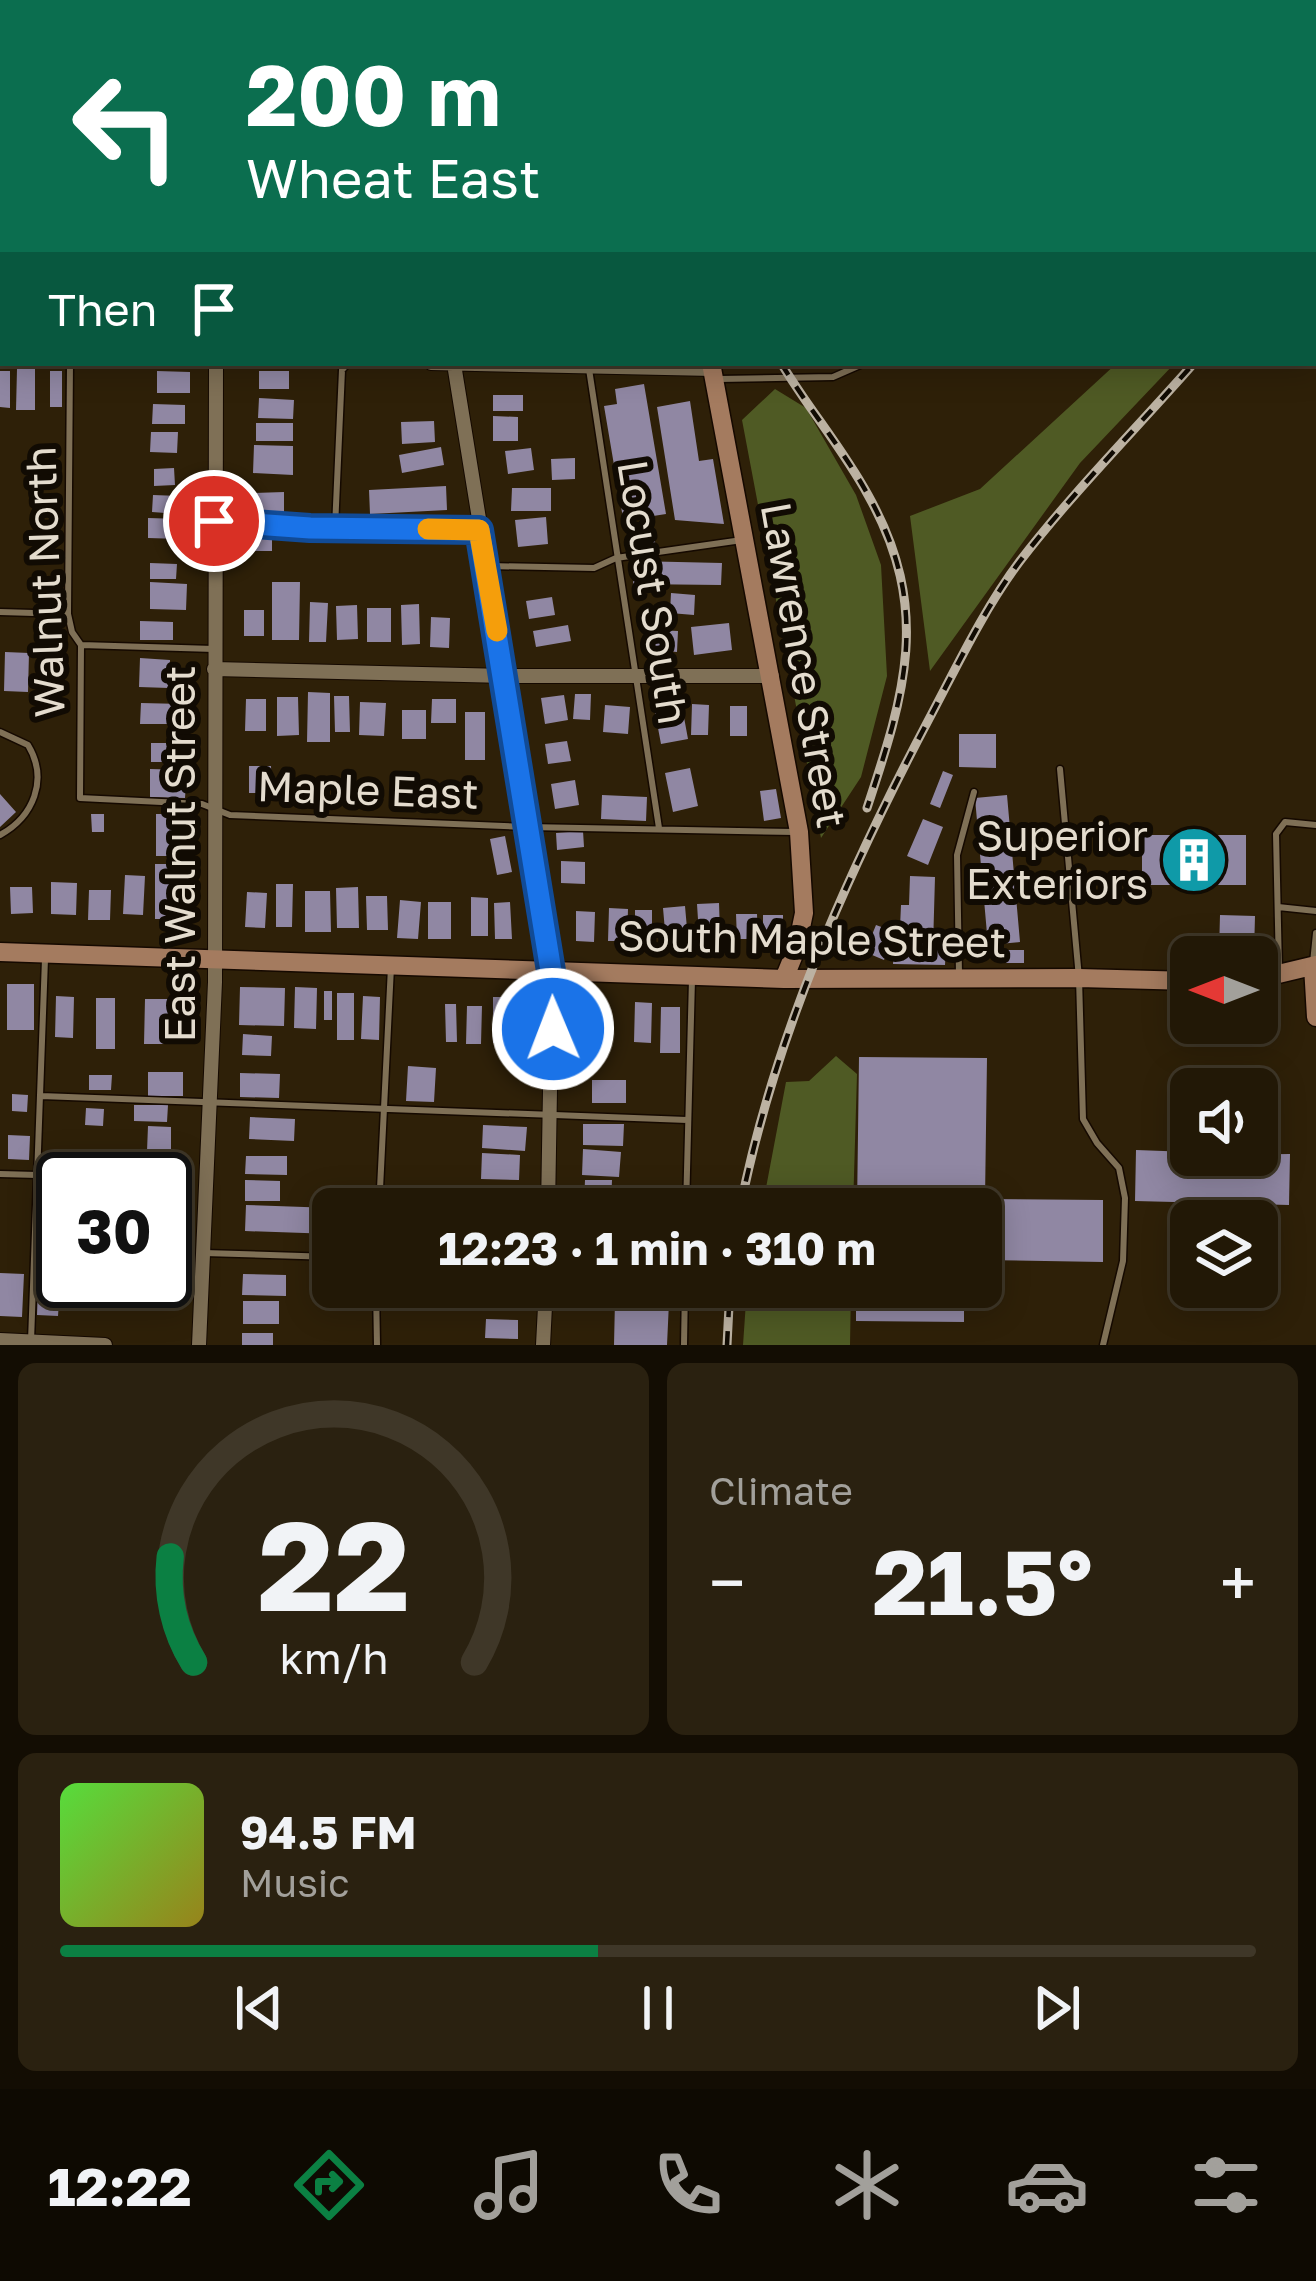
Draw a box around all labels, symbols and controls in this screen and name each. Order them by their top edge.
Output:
text: 200 m [246,44,501,144]
icon: left [48,48,204,204]
text: Wheat East [246,145,541,210]
icon: arrive [181,276,247,342]
text: Then [48,282,157,336]
street label: Walnut North [14,446,74,718]
street label: Locust South [608,456,700,727]
pin [163,470,265,572]
icon: arrive [181,488,247,554]
street label: Lawrence Street [752,498,858,832]
street label: East Walnut Street [154,665,204,1043]
street label: Maple East [256,760,480,818]
place label: Superior Exteriors [966,810,1148,908]
building icon: Superior Exteriors [1159,825,1229,895]
street label: South Maple Street [617,910,1007,966]
north arrow [1170,936,1278,1044]
map controls [1170,936,1278,1308]
position arrow [490,966,616,1092]
button: sound [1170,1068,1278,1176]
speed limit sign: 30 [36,1152,192,1308]
button: layers [1170,1200,1278,1308]
text: 12:23 · 1 min · 310 m [438,1221,876,1275]
text: Climate [709,1467,853,1514]
text: 22 [257,1489,410,1638]
text: 21.5° [872,1527,1093,1635]
text: − [709,1542,745,1622]
text: + [1220,1542,1256,1622]
text: km/h [279,1632,388,1683]
text: 94.5 FM [240,1805,417,1859]
text: Music [240,1859,350,1906]
icon: previous [226,1975,292,2041]
icon: pause [625,1975,691,2041]
icon: next [1024,1975,1090,2041]
icon: directions [287,2143,371,2227]
icon: music [467,2143,551,2227]
icon: phone [646,2143,730,2227]
icon: climate [825,2143,909,2227]
icon: car [1005,2143,1089,2227]
icon: filters [1184,2143,1268,2227]
text: 12:22 [48,2153,192,2218]

